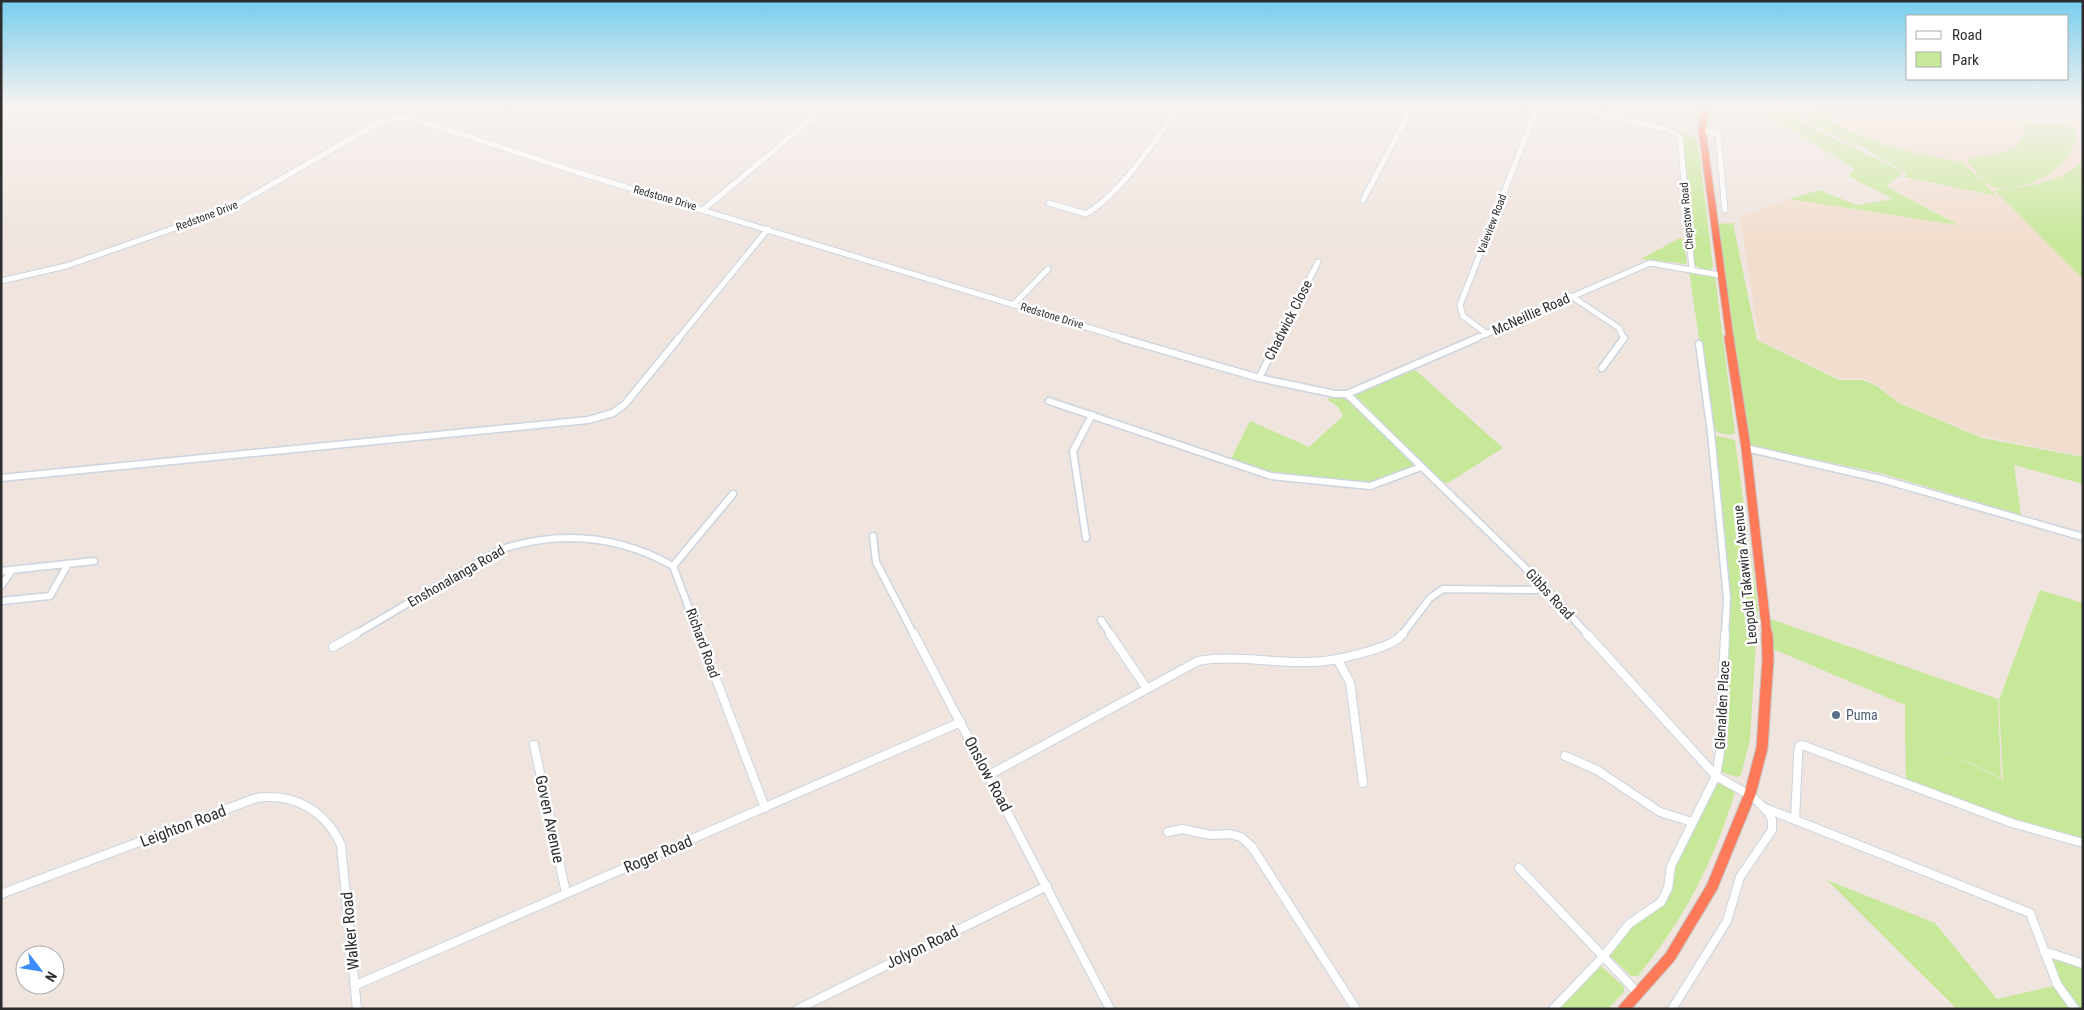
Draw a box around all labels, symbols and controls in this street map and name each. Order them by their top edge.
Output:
legend [1906,15,2069,80]
text: Road [1952,26,1982,44]
text: Park [1952,51,1979,69]
street label: Chepstow Road [1678,182,1696,250]
street label: Redstone Drive [632,183,698,213]
street label: Valeview Road [1475,192,1509,256]
street label: Redstone Drive [174,198,240,234]
street label: Chadwick Close [1261,277,1315,363]
street label: McNeillie Road [1490,290,1572,338]
street label: Redstone Drive [1019,300,1085,332]
street label: Leopold Takawira Avenue [1730,504,1760,645]
street label: Enshonalanga Road [405,542,507,610]
street label: Gibbs Road [1523,566,1577,622]
street label: Richard Road [683,606,723,680]
street label: Glenalden Place [1712,660,1732,750]
place label: Puma [1846,707,1878,723]
marker: Puma [1830,709,1842,721]
street label: Onslow Road [960,733,1016,815]
street label: Goven Avenue [531,773,569,865]
street label: Leighton Road [137,801,229,851]
street label: Roger Road [621,831,695,877]
street label: Walker Road [337,891,363,971]
street label: Jolyon Road [883,921,961,973]
north arrow [15,945,65,995]
text: N [42,969,60,984]

